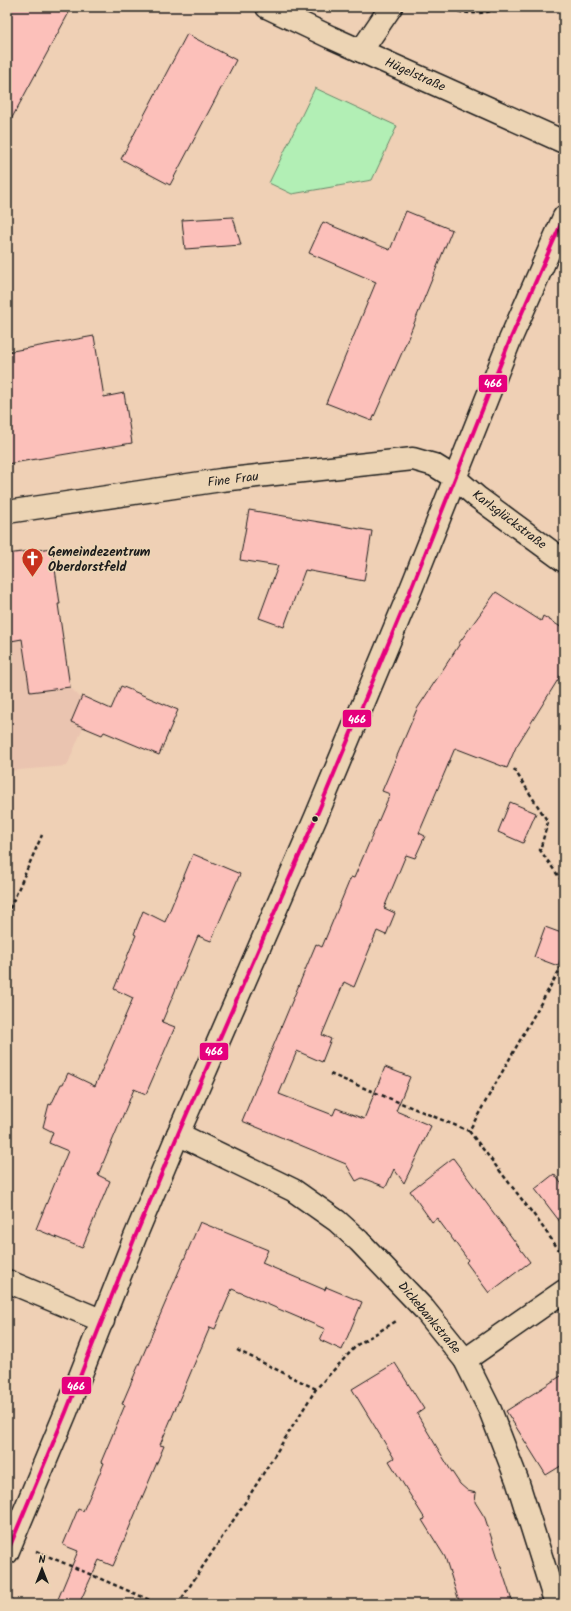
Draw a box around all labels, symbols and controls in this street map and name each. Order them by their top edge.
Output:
street label: Hügelstraße [381,52,449,98]
line badge: 466 [478,374,508,393]
text: 466 [484,375,502,393]
street label: Fine Frau [206,466,260,494]
street label: Karlsglückstraße [467,485,551,555]
place label: Gemeindezentrum Oberdorstfeld [48,542,151,578]
church icon: Gemeindezentrum Oberdorstfeld [19,546,45,579]
line badge: 466 [342,709,372,728]
text: 466 [348,711,366,729]
unlabelled marker [310,814,320,824]
line badge: 466 [199,1042,229,1061]
text: 466 [205,1043,223,1061]
street label: Dickebankstraße [392,1277,466,1359]
line badge: 466 [61,1376,92,1395]
text: 466 [67,1378,85,1396]
north arrow [22,1549,62,1589]
text: N [39,1551,46,1569]

